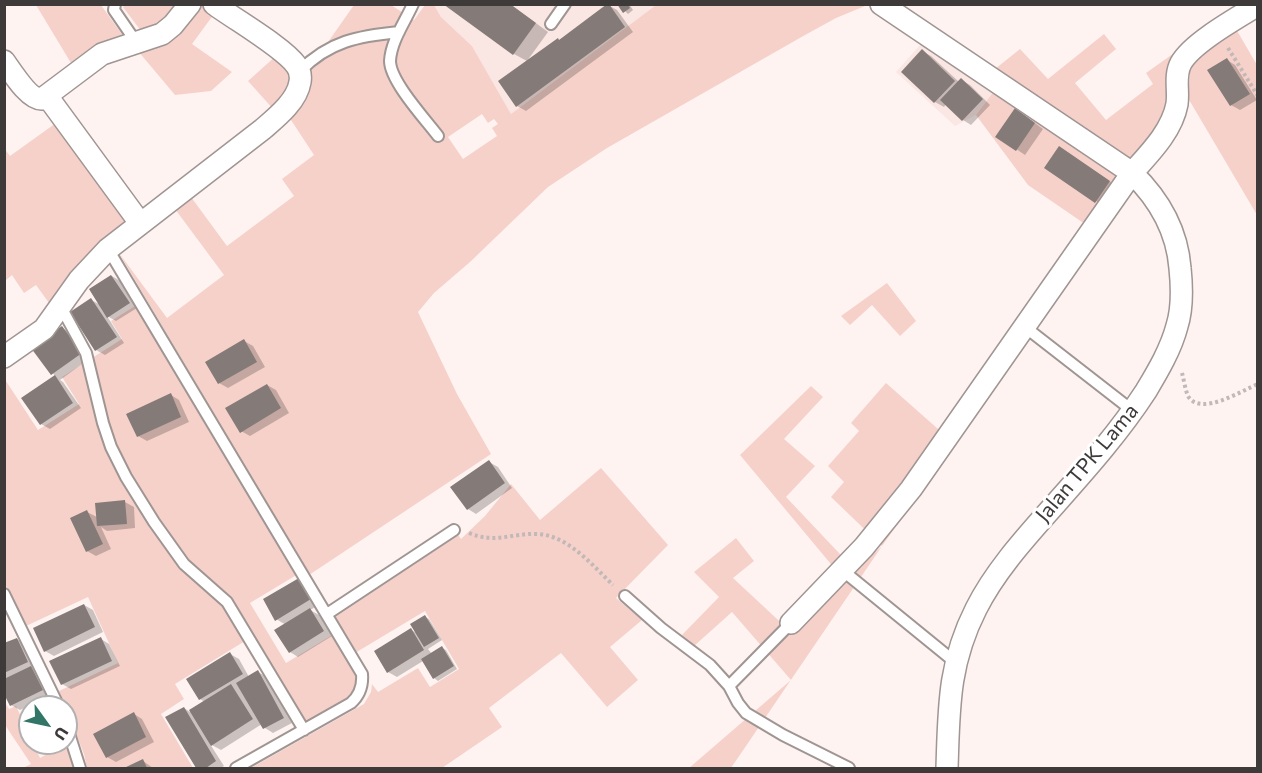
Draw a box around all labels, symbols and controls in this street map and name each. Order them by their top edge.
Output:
street label: Jalan TPK Lama [1030,399,1144,527]
north arrow [18,695,78,755]
text: U [51,724,73,744]

